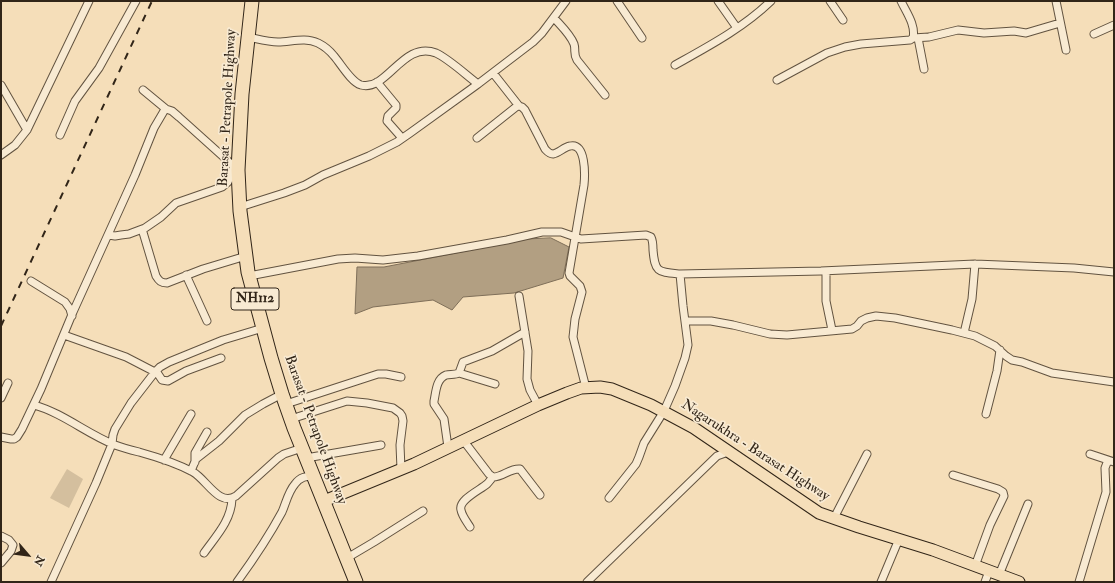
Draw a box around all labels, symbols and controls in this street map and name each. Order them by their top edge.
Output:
street label: Barasat - Petrapole Highway [215,29,241,187]
road number: NH112 [231,288,279,310]
street label: Barasat - Petrapole Highway [280,353,350,507]
street label: Nagarukhra - Barasat Highway [678,397,832,505]
north arrow [8,535,48,575]
text: N [31,553,47,568]

